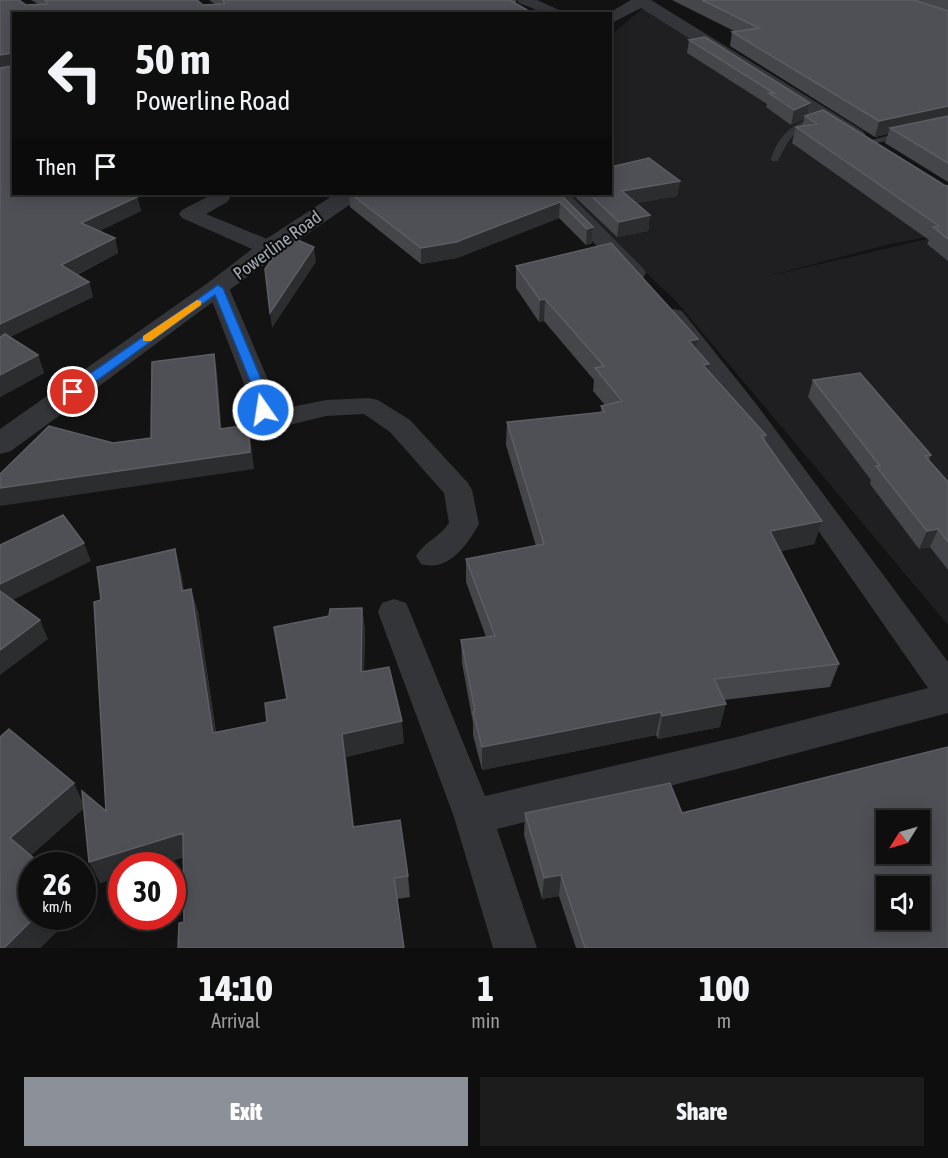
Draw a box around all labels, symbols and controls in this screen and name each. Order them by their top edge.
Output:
text: 50 m [135,35,210,83]
icon: left [36,36,114,114]
text: Powerline Road [135,85,290,116]
icon: arrive [89,150,122,183]
text: Then [36,154,77,180]
street label: Powerline Road [229,206,325,284]
pin [47,366,98,417]
icon: arrive [56,375,89,408]
position arrow [231,378,295,442]
north arrow [876,810,930,864]
map controls [876,810,930,930]
speed limit sign: 30 [108,852,186,930]
text: 26 [43,867,71,901]
button: sound [876,876,930,930]
text: km/h [42,898,72,915]
text: 14:10 [199,967,273,1009]
text: 1 [477,967,494,1009]
text: 100 [699,967,749,1009]
text: Arrival [211,1009,260,1032]
text: min [471,1009,500,1032]
text: m [717,1009,731,1032]
button: Exit [24,1077,468,1146]
button: Share [480,1077,924,1146]

